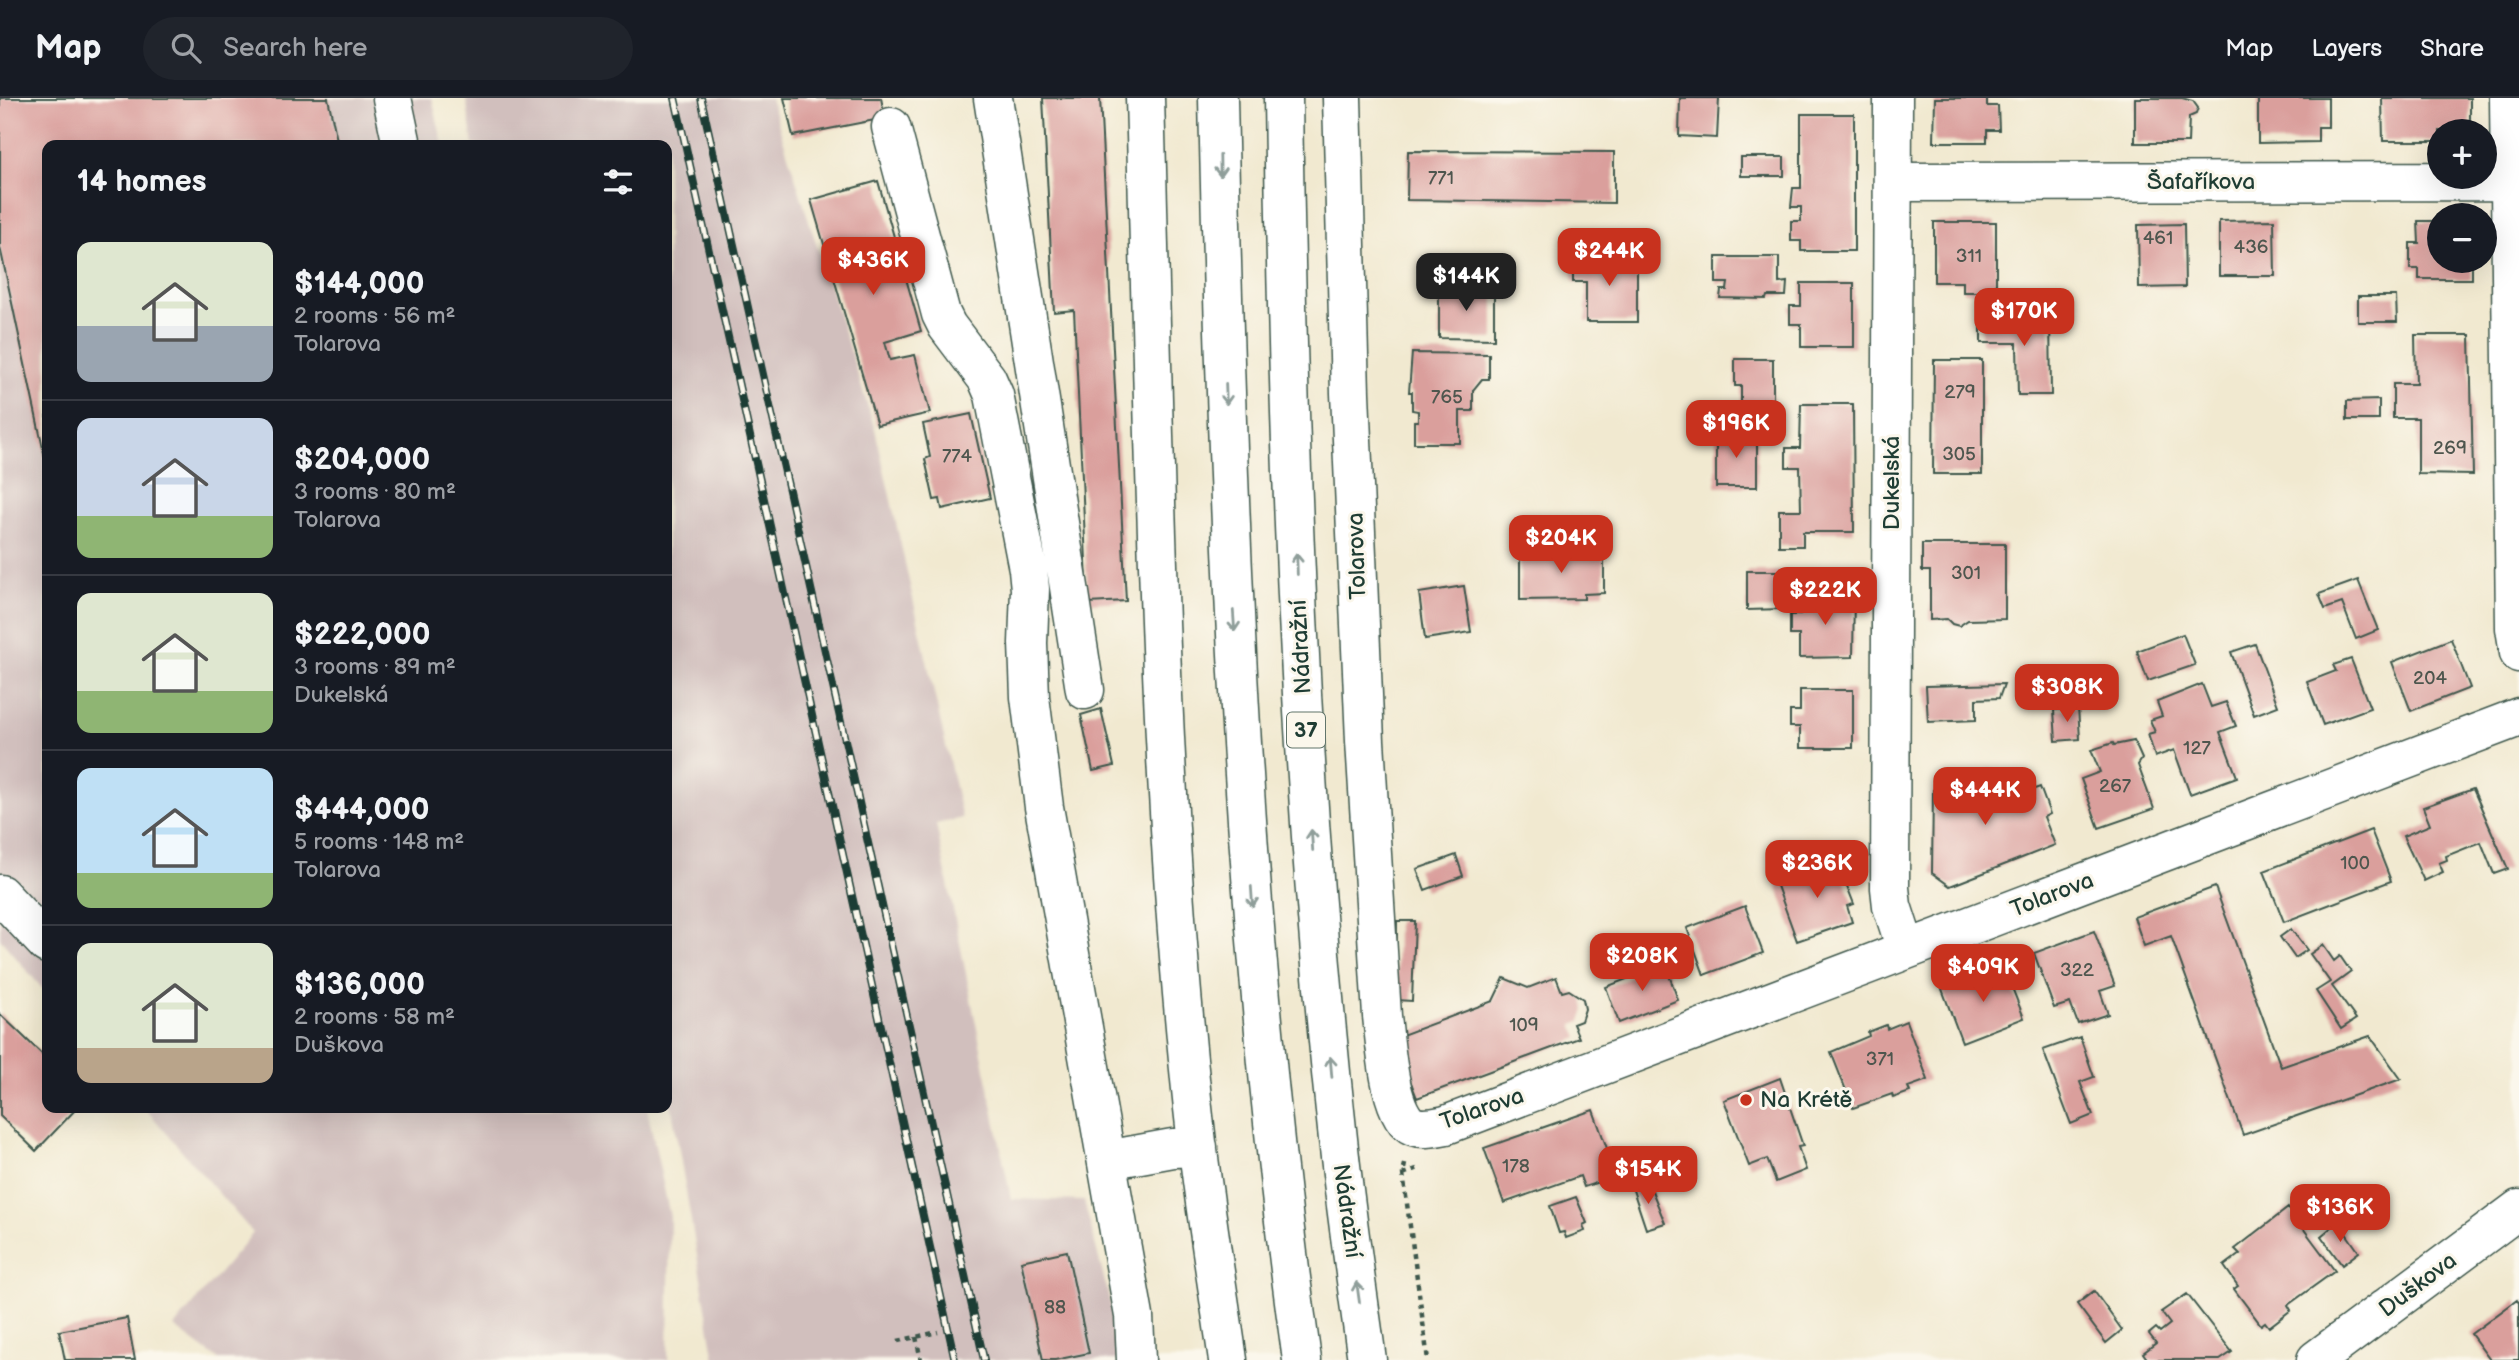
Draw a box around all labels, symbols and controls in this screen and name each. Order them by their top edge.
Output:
search box [143,17,633,80]
text: Map [35,28,101,68]
icon: search [167,29,205,67]
text: Search here [223,33,367,64]
text: Map [2225,34,2273,63]
text: Layers [2311,34,2382,63]
text: Share [2420,34,2484,63]
map controls [2427,119,2497,273]
button: + [2427,119,2497,189]
one-way arrow [1213,154,1226,177]
icon: filters [599,163,637,201]
text: 14 homes [77,164,206,200]
house number: 771 [1428,167,1454,190]
street label: Šafaříkova [2147,168,2255,196]
button: − [2427,203,2497,273]
house number: 461 [2143,227,2173,250]
pin: $244K [1560,228,1658,288]
house number: 436 [2234,236,2268,259]
text: $244K [1574,237,1644,265]
pin: $436K [824,238,922,297]
house number: 311 [1956,245,1982,268]
text: $436K [837,246,909,274]
pin: $144K [1417,254,1515,313]
text: $144K [1432,262,1500,290]
text: $144,000 [294,266,424,302]
icon: home [133,270,217,354]
pin: $170K [1975,288,2073,348]
text: $170K [1990,297,2058,325]
text: 2 rooms · 56 m² [294,302,456,330]
text: Tolarova [294,330,381,358]
house number: 279 [1944,381,1976,404]
one-way arrow [1219,382,1232,405]
house number: 765 [1431,386,1463,409]
pin: $196K [1687,400,1785,460]
text: $196K [1702,409,1770,437]
street label: Dukelská [1878,436,1906,530]
house number: 269 [2433,437,2467,460]
text: $204,000 [294,442,430,478]
house number: 305 [1942,443,1976,466]
house number: 774 [942,445,973,468]
icon: home [133,446,217,530]
text: 3 rooms · 80 m² [294,478,456,506]
text: Tolarova [294,506,381,534]
street label: Tolarova [1341,512,1373,600]
pin: $204K [1512,516,1610,575]
text: $204K [1525,524,1597,552]
one-way arrow [1290,553,1303,576]
house number: 301 [1951,562,1981,585]
pin: $222K [1776,568,1874,627]
text: $222K [1789,576,1861,604]
street label: Nádražní [1285,599,1317,695]
one-way arrow [1228,609,1241,632]
text: $222,000 [294,617,430,653]
icon: home [133,621,217,705]
text: 3 rooms · 89 m² [294,653,456,681]
pin: $308K [2018,664,2116,724]
house number: 204 [2413,667,2447,690]
text: $308K [2031,673,2103,701]
text: Dukelská [294,681,389,709]
road number: 37 [1287,712,1325,748]
house number: 127 [2183,737,2212,760]
pin: $444K [1936,768,2034,827]
house number: 267 [2099,775,2132,798]
text: $444K [1949,776,2021,804]
text: $444,000 [294,792,430,828]
icon: home [133,796,217,880]
text: 5 rooms · 148 m² [294,828,464,856]
one-way arrow [1306,829,1319,852]
pin: $236K [1768,840,1866,900]
text: $236K [1781,849,1853,877]
house number: 100 [2340,852,2370,875]
text: Tolarova [294,856,381,884]
street label: Tolarova [2006,866,2098,924]
one-way arrow [1246,885,1259,908]
pin: $208K [1593,934,1691,993]
text: $208K [1606,942,1678,970]
pin: $409K [1934,944,2032,1004]
text: $409K [1947,953,2019,981]
house number: 322 [2060,959,2095,982]
text: $136,000 [294,967,425,1003]
icon: home [133,971,217,1055]
text: 2 rooms · 58 m² [294,1003,455,1031]
house number: 109 [1509,1014,1539,1037]
text: Duškova [294,1031,384,1059]
house number: 371 [1866,1048,1894,1071]
one-way arrow [1324,1056,1337,1078]
street label: Tolarova [1436,1082,1528,1136]
place label: Na Krétě [1760,1086,1852,1114]
marker: Na Krétě [1738,1092,1754,1108]
pin: $154K [1599,1146,1697,1206]
house number: 178 [1502,1155,1530,1178]
text: $154K [1614,1155,1682,1183]
street label: Nádražní [1327,1162,1368,1260]
pin: $136K [2291,1184,2389,1244]
text: $136K [2306,1193,2374,1221]
street label: Duškova [2374,1247,2462,1323]
one-way arrow [1351,1282,1364,1304]
house number: 88 [1044,1296,1066,1319]

